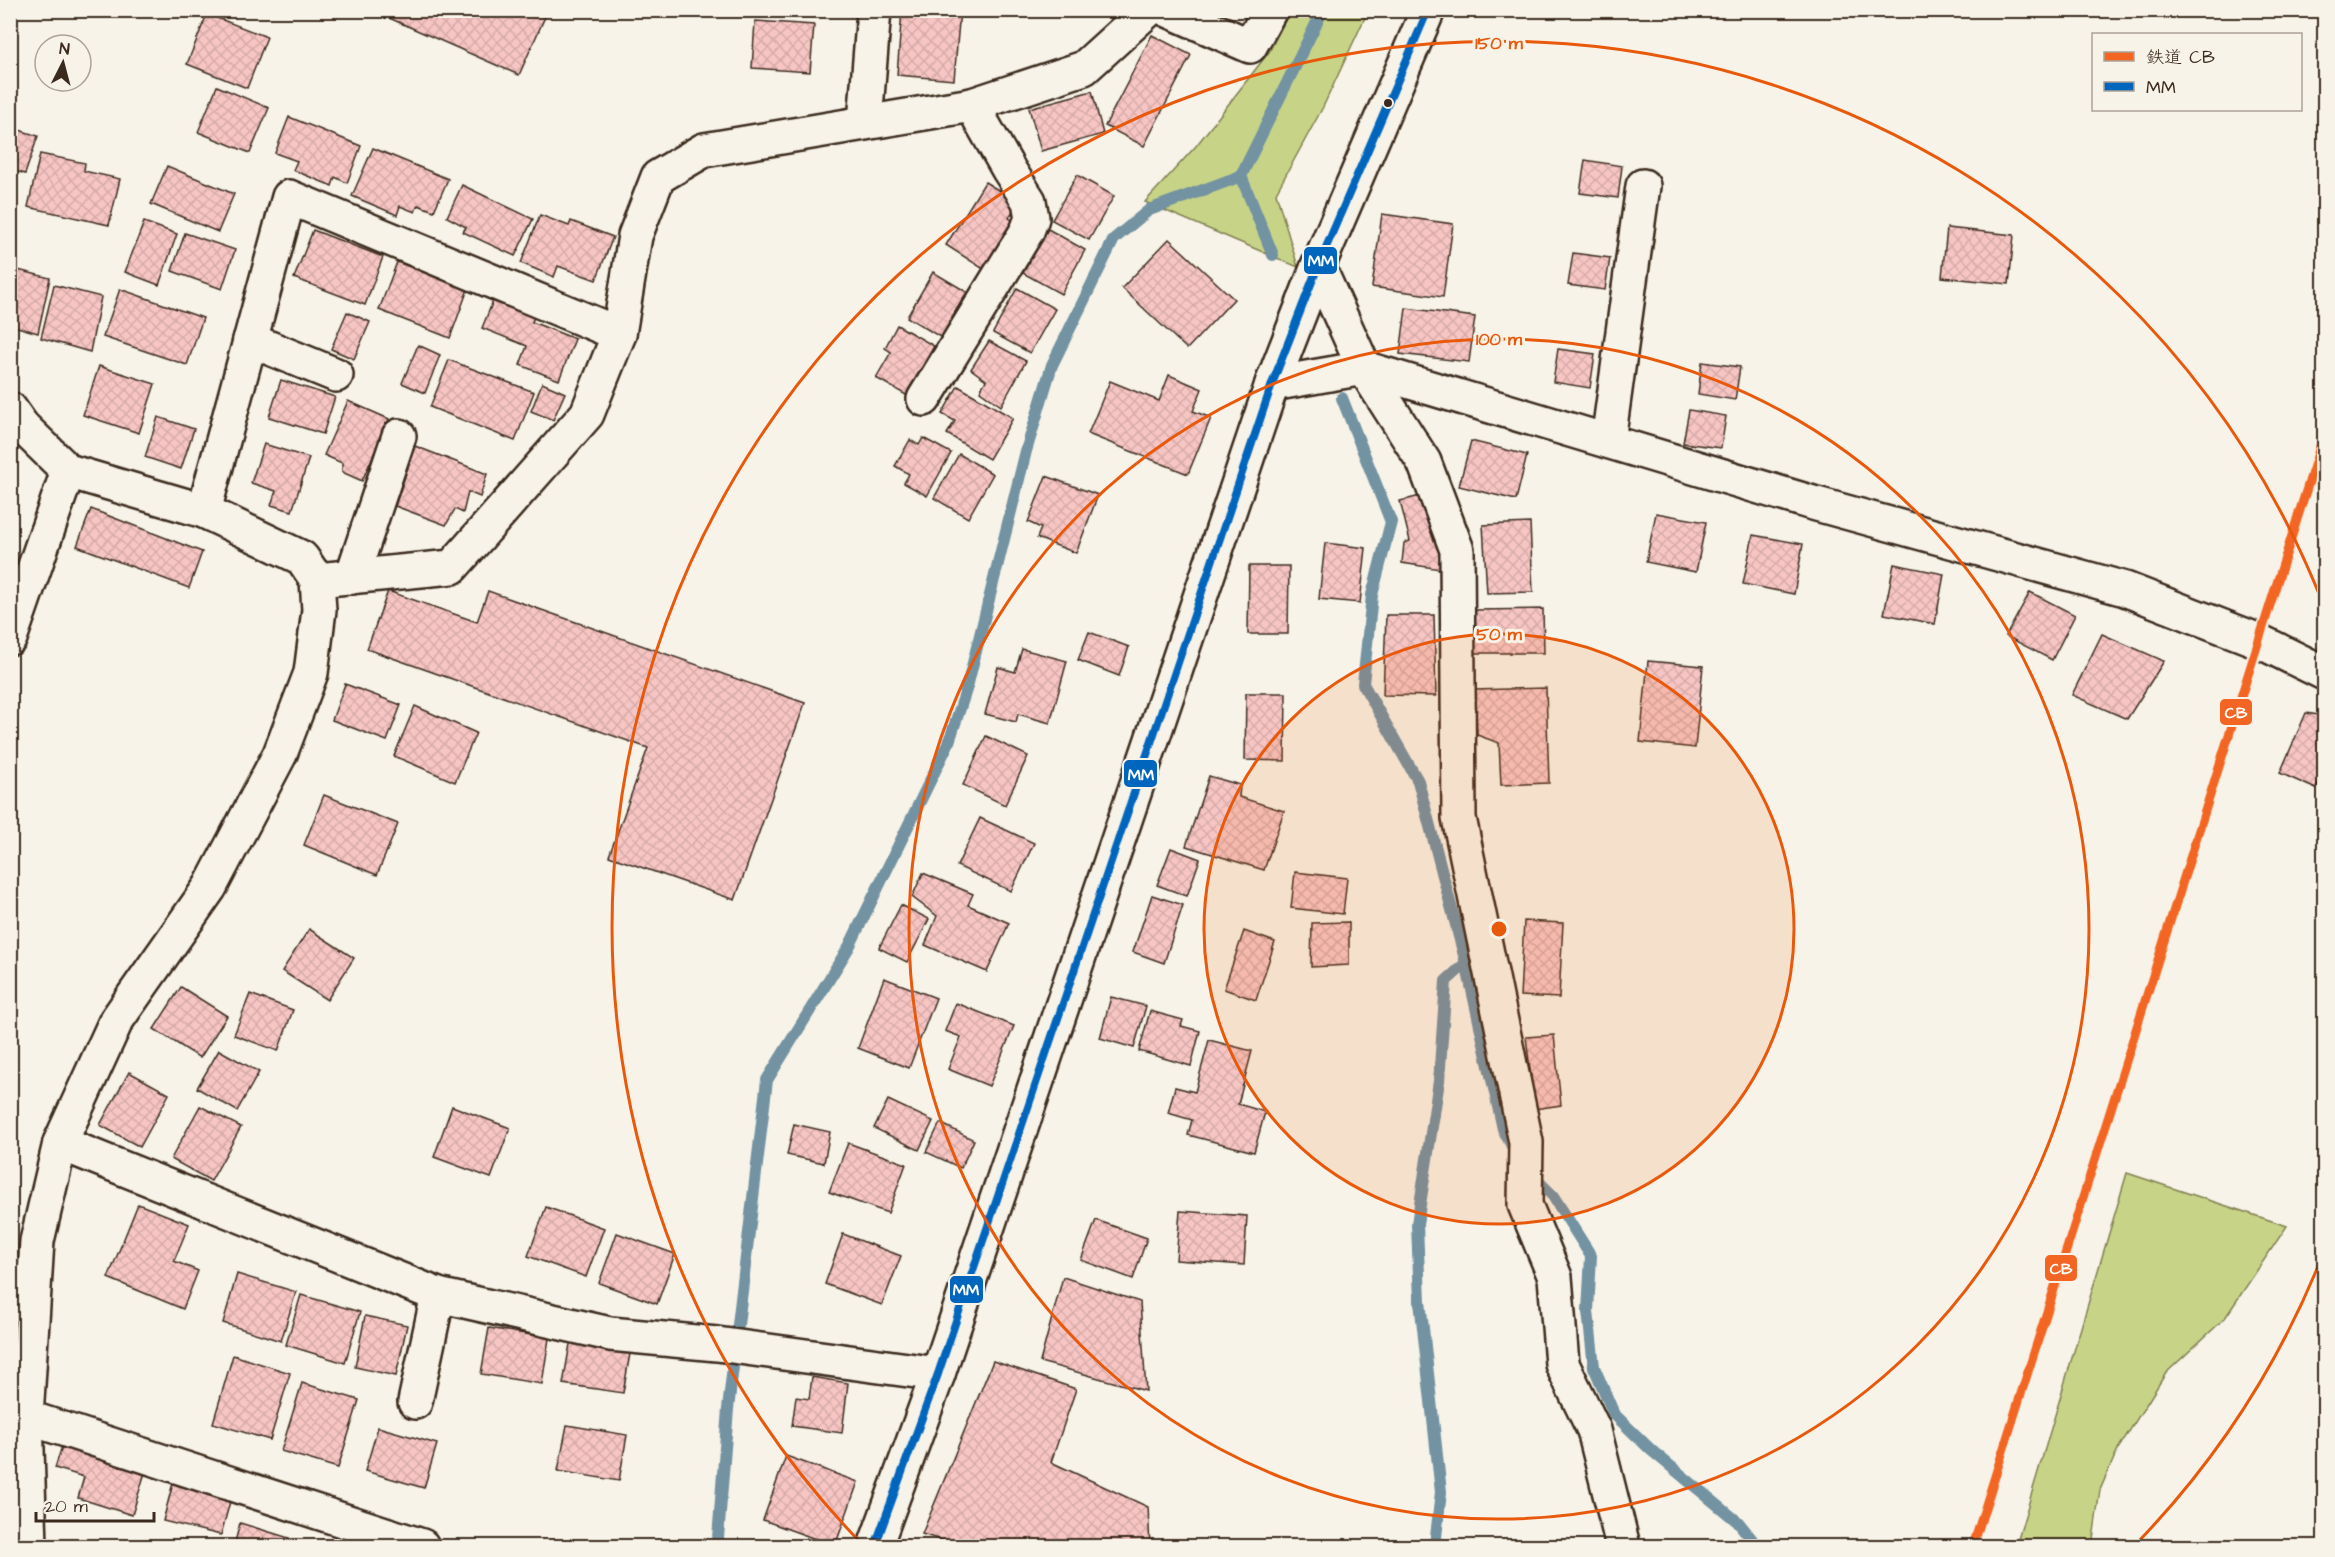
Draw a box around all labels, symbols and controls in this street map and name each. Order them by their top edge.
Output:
text: 150 m [1475,31,1524,56]
north arrow [33,33,93,93]
legend [2092,33,2302,111]
text: N [58,38,71,61]
text: 鉄道 CB [2146,45,2215,70]
text: MM [2146,75,2176,100]
unlabelled marker [1382,97,1394,109]
line badge: MM [1303,246,1338,275]
text: MM [1308,250,1334,272]
text: 100 m [1476,327,1523,352]
text: 50 m [1476,622,1523,647]
line badge: CB [2219,698,2253,726]
text: CB [2225,702,2248,724]
line badge: MM [1123,759,1158,788]
text: MM [1128,764,1154,786]
centre of rings [1489,919,1509,939]
line badge: CB [2044,1254,2078,1282]
text: CB [2050,1258,2073,1280]
line badge: MM [949,1275,984,1304]
text: MM [953,1279,979,1301]
scale bar [36,1485,154,1523]
text: 20 m [45,1494,88,1519]

